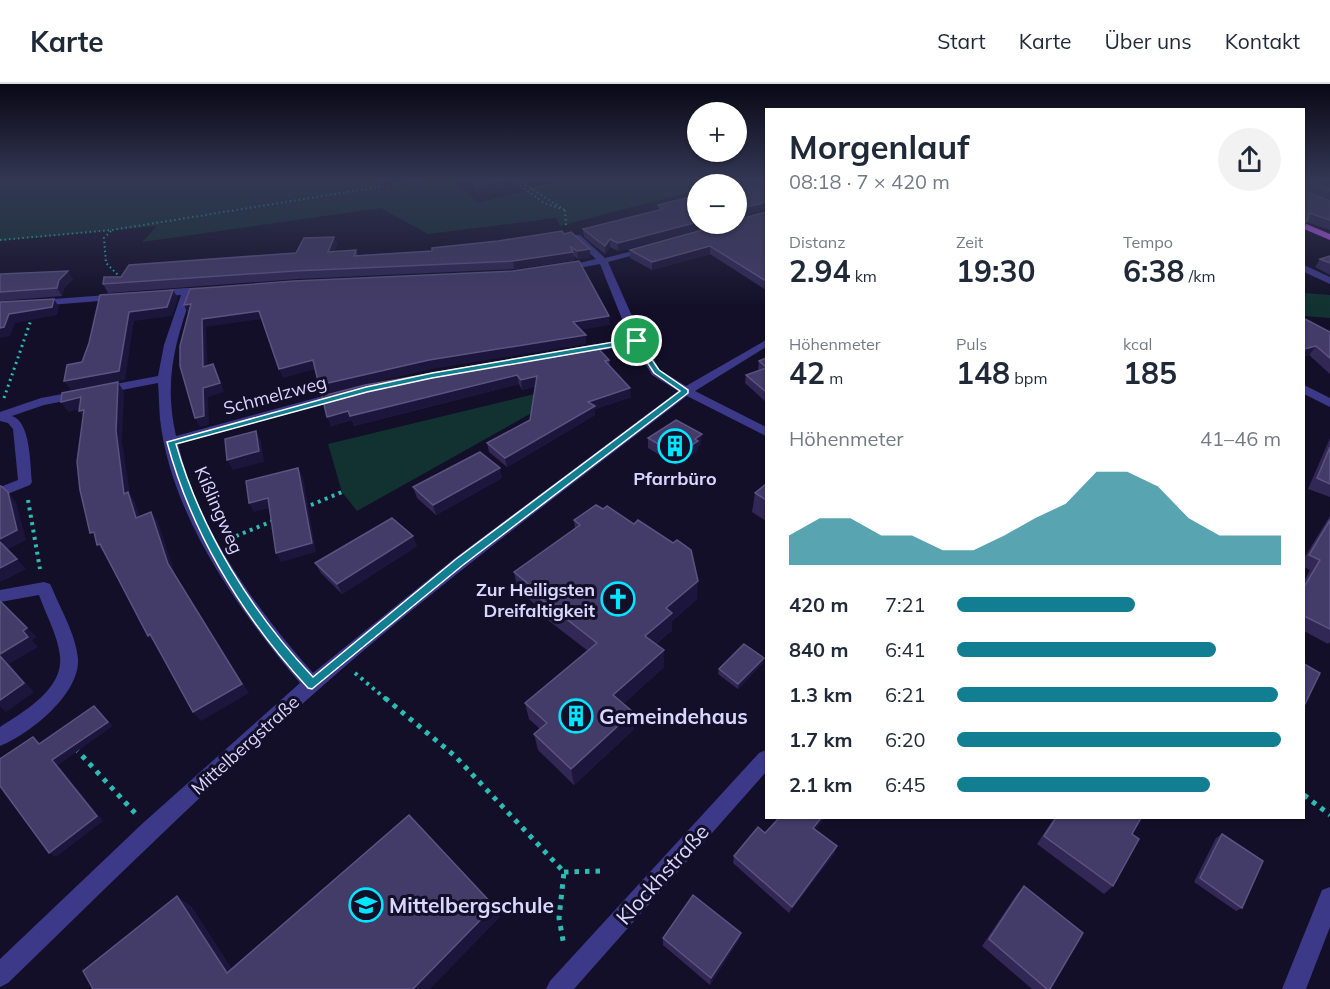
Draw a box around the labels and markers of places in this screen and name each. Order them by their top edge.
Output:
pin [611,315,662,366]
building icon: Pfarrbüro [657,428,693,464]
place label: Pfarrbüro [633,467,717,490]
place label: Zur Heiligsten Dreifaltigkeit [476,578,595,622]
church icon: Zur Heiligsten Dreifaltigkeit [600,581,636,617]
building icon: Gemeindehaus [558,698,594,734]
place label: Gemeindehaus [599,703,748,729]
school or university icon: Mittelbergschule [348,887,384,923]
place label: Mittelbergschule [389,892,554,918]

